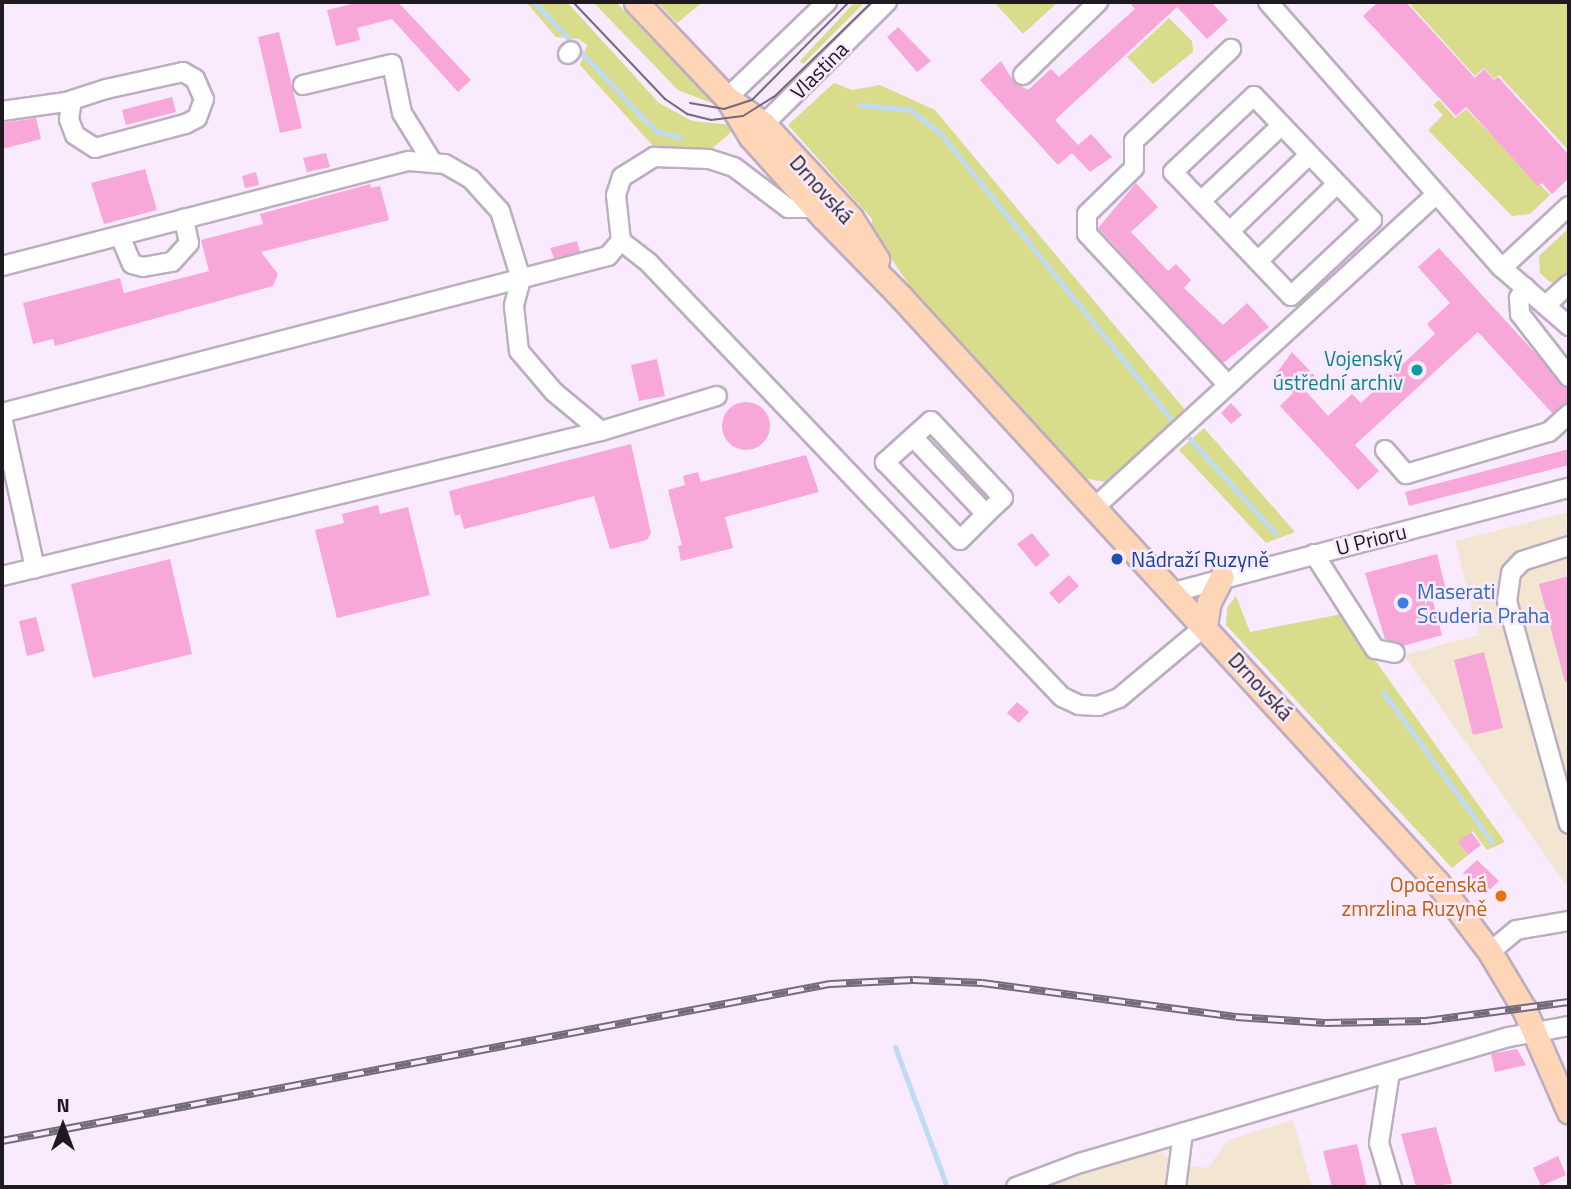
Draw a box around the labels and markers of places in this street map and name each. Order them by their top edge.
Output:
place label: Vojenský ústřední archiv [1273,345,1403,395]
marker: Vojenský ústřední archiv [1409,362,1425,378]
place label: Nádraží Ruzyně [1131,546,1269,572]
marker: Nádraží Ruzyně [1109,551,1125,567]
place label: Maserati Scuderia Praha [1417,578,1549,628]
marker: Maserati Scuderia Praha [1395,595,1411,611]
place label: Opočenská zmrzlina Ruzyně [1342,871,1487,921]
marker: Opočenská zmrzlina Ruzyně [1493,888,1509,904]

